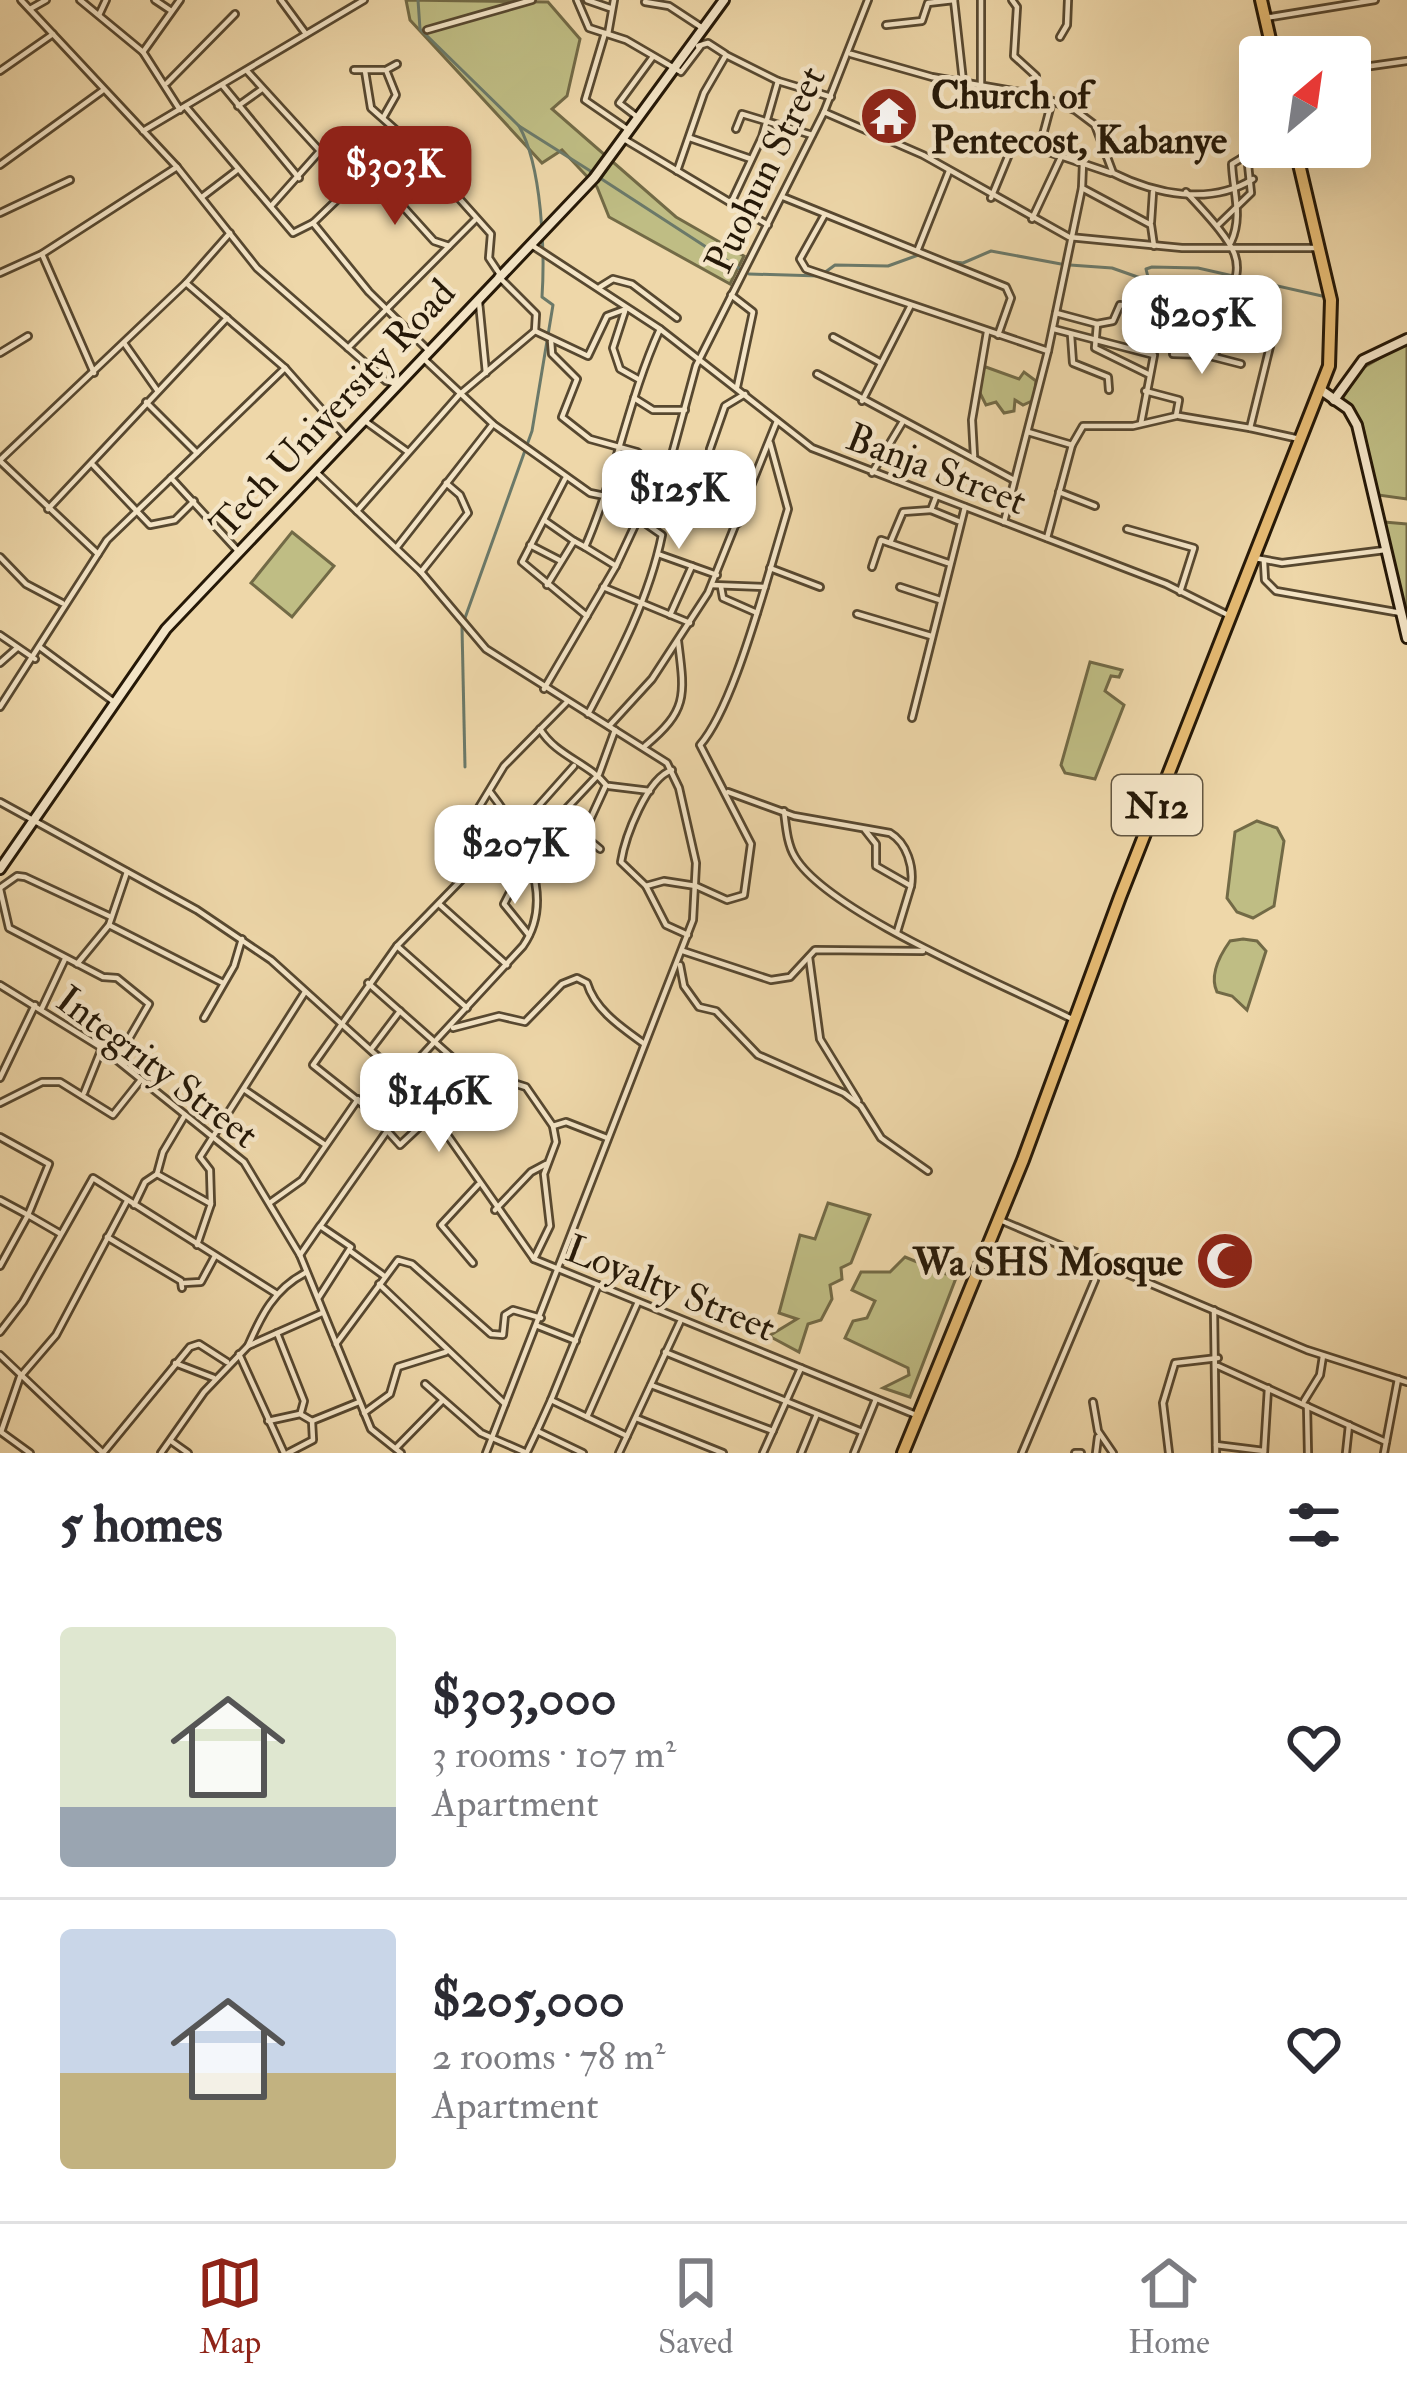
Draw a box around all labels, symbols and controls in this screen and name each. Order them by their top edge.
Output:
north arrow [1239,36,1371,168]
map controls [1239,36,1371,168]
street label: Puohun Street [694,58,836,281]
place label: Church of Pentecost, Kabanye [931,71,1228,165]
temple icon: Church of Pentecost, Kabanye [858,85,920,147]
pin: $303K [311,126,479,228]
text: $303K [345,140,445,189]
street label: Tech University Road [200,269,466,549]
pin: $205K [1118,275,1286,377]
text: $205K [1149,289,1255,338]
street label: Banja Street [840,413,1033,526]
pin: $125K [595,450,763,552]
text: $125K [629,464,729,513]
road number: N12 [1112,775,1202,835]
pin: $207K [431,805,599,907]
text: $207K [461,819,569,868]
street label: Integrity Street [46,975,268,1159]
pin: $146K [355,1053,523,1155]
text: $146K [387,1067,491,1116]
street label: Loyalty Street [558,1224,782,1353]
mosque icon: Wa SHS Mosque [1194,1230,1256,1292]
place label: Wa SHS Mosque [912,1238,1184,1287]
icon: filters [1281,1492,1347,1558]
text: 5 homes [60,1493,223,1557]
text: $303,000 [432,1666,617,1730]
icon: home [156,1675,300,1819]
icon: heart [1281,1714,1347,1780]
text: 3 rooms · 107 m² [432,1730,676,1779]
text: Apartment [432,1779,599,1828]
text: $205,000 [432,1968,625,2032]
icon: home [156,1977,300,2121]
icon: heart [1281,2016,1347,2082]
text: 2 rooms · 78 m² [432,2032,665,2081]
text: Apartment [432,2081,599,2130]
tab: Map [197,2250,263,2363]
tab: Saved [658,2250,733,2363]
tab: Home [1128,2250,1210,2363]

